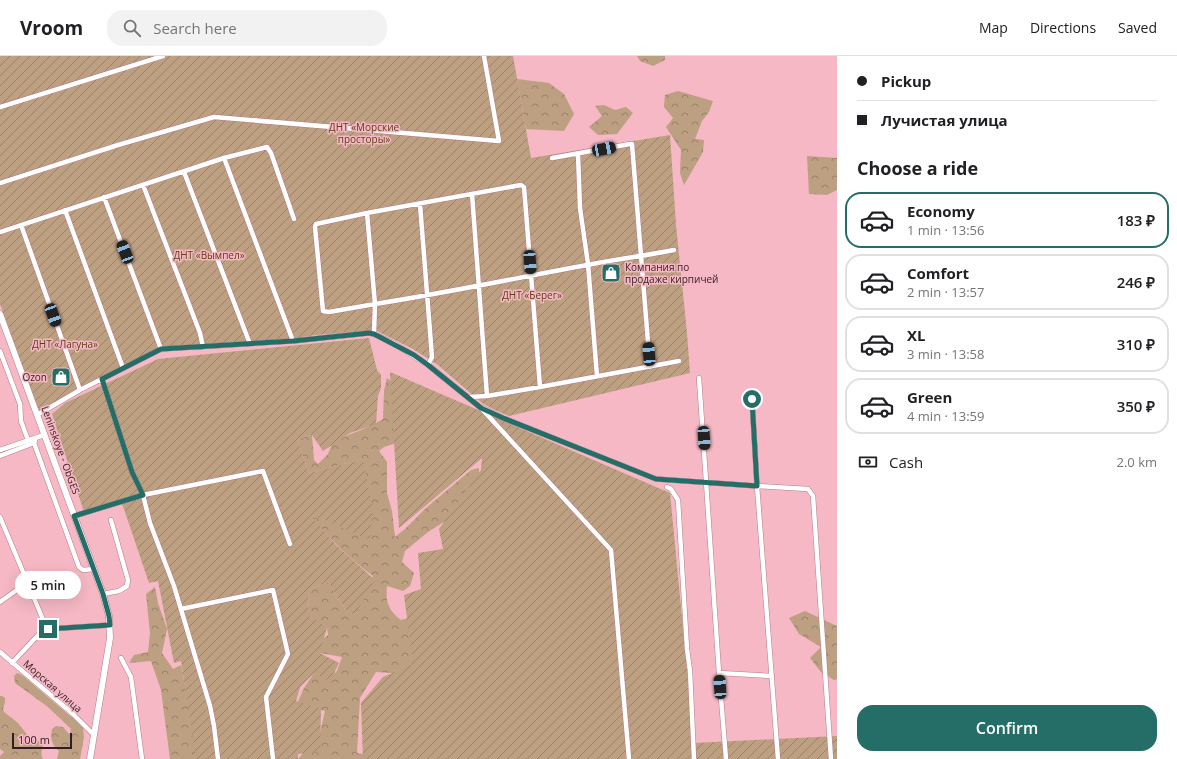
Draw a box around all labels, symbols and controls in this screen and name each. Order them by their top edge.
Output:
search box [107,10,387,46]
text: Vroom [20,15,83,41]
icon: search [121,17,143,39]
text: Search here [153,18,237,38]
text: Map [979,18,1008,37]
text: Directions [1030,18,1096,37]
text: Saved [1118,18,1157,37]
text: Pickup [881,71,931,91]
text: Лучистая улица [881,110,1008,130]
park label: ДНТ «Морские просторы» [329,120,400,146]
car [591,141,617,157]
text: Choose a ride [857,156,978,180]
text: Economy [907,201,975,221]
icon: car [859,202,895,238]
text: 183 ₽ [1117,210,1155,230]
text: 1 min · 13:56 [907,221,984,239]
car [115,239,135,265]
park label: ДНТ «Вымпел» [173,248,245,262]
car [523,250,537,274]
place label: Компания по продаже кирпичей [625,260,718,286]
shop icon: Компания по продаже кирпичей [600,262,622,284]
text: Comfort [907,263,969,283]
icon: car [859,264,895,300]
text: 246 ₽ [1117,272,1155,292]
text: 2 min · 13:57 [907,283,984,301]
park label: ДНТ «Берег» [502,288,562,302]
car [43,302,63,328]
text: XL [907,325,925,345]
icon: car [859,326,895,362]
text: 310 ₽ [1117,334,1155,354]
park label: ДНТ «Лагуна» [32,337,98,351]
car [642,342,656,366]
text: 3 min · 13:58 [907,345,984,363]
shop icon: Ozon [50,366,72,388]
place label: Ozon [22,370,47,384]
text: Green [907,387,952,407]
icon: car [859,388,895,424]
route start [743,390,761,408]
text: 350 ₽ [1117,396,1155,416]
street label: Leninskoye - ObGES [39,404,83,496]
text: 4 min · 13:59 [907,407,984,425]
car [697,426,711,450]
icon: cash [857,451,879,473]
text: Cash [889,452,923,472]
text: 2.0 km [1116,453,1157,471]
callout: 5 min [15,571,81,599]
text: 5 min [30,576,66,594]
route end [39,620,57,638]
street label: Морская улица [21,657,85,715]
car [713,675,727,699]
button: Confirm [857,705,1157,751]
scale bar [12,731,72,750]
text: 100 m [18,732,50,747]

